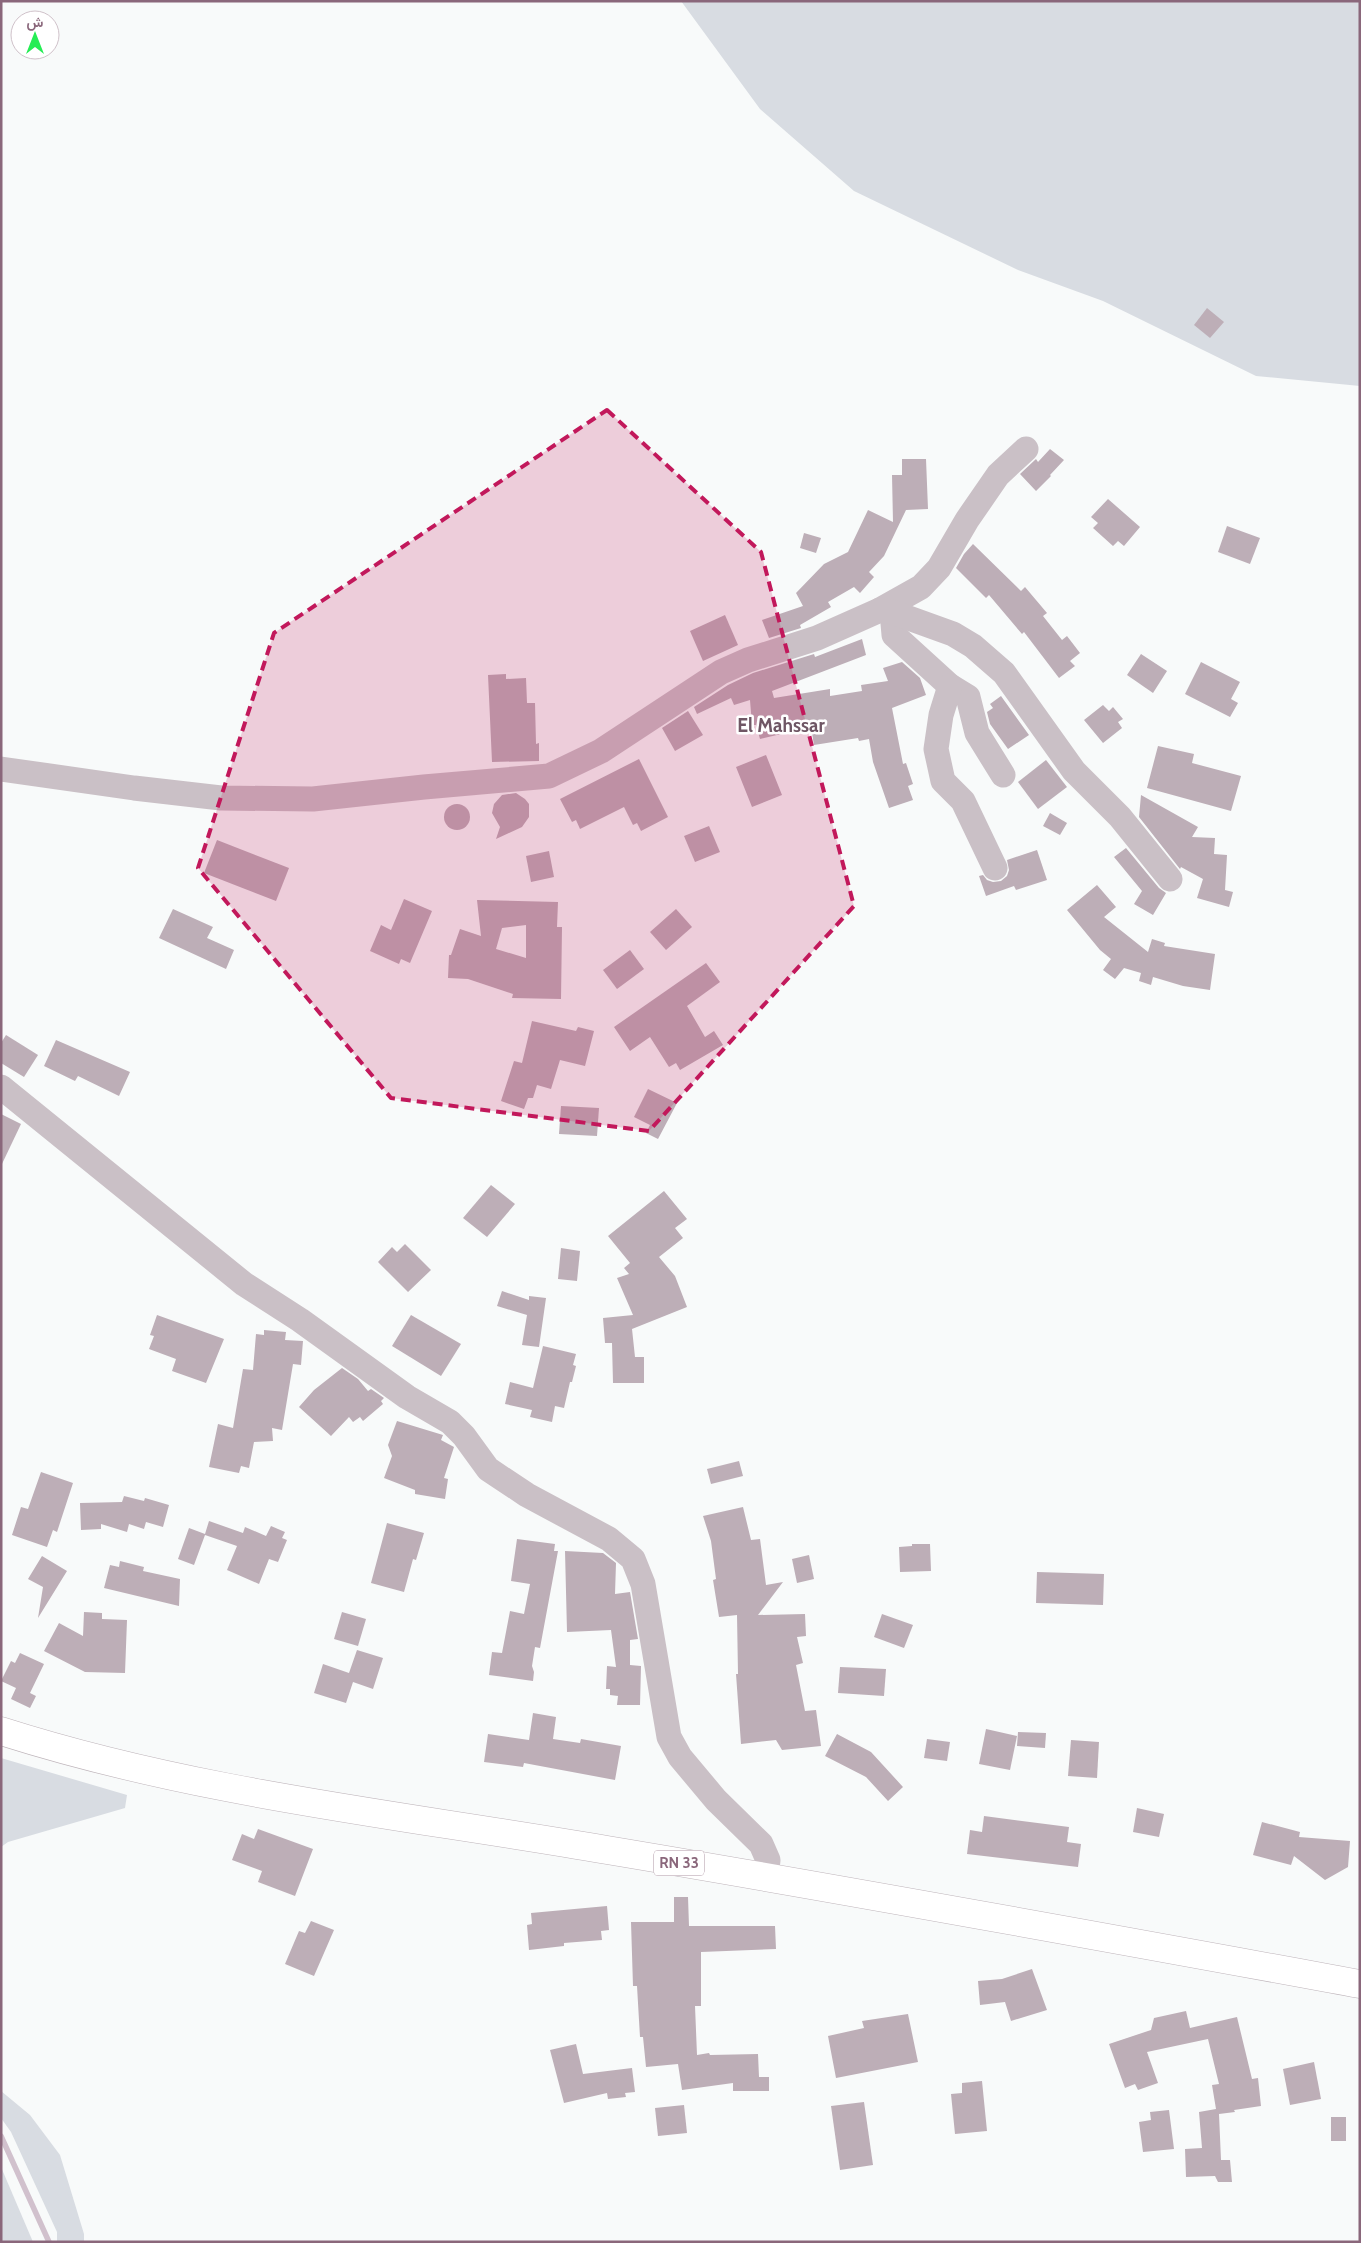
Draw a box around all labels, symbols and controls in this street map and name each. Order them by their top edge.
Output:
north arrow [10,10,60,60]
text: ش [27,13,44,31]
district label: El Mahssar [737,714,825,737]
road number: RN 33 [654,1850,704,1876]

